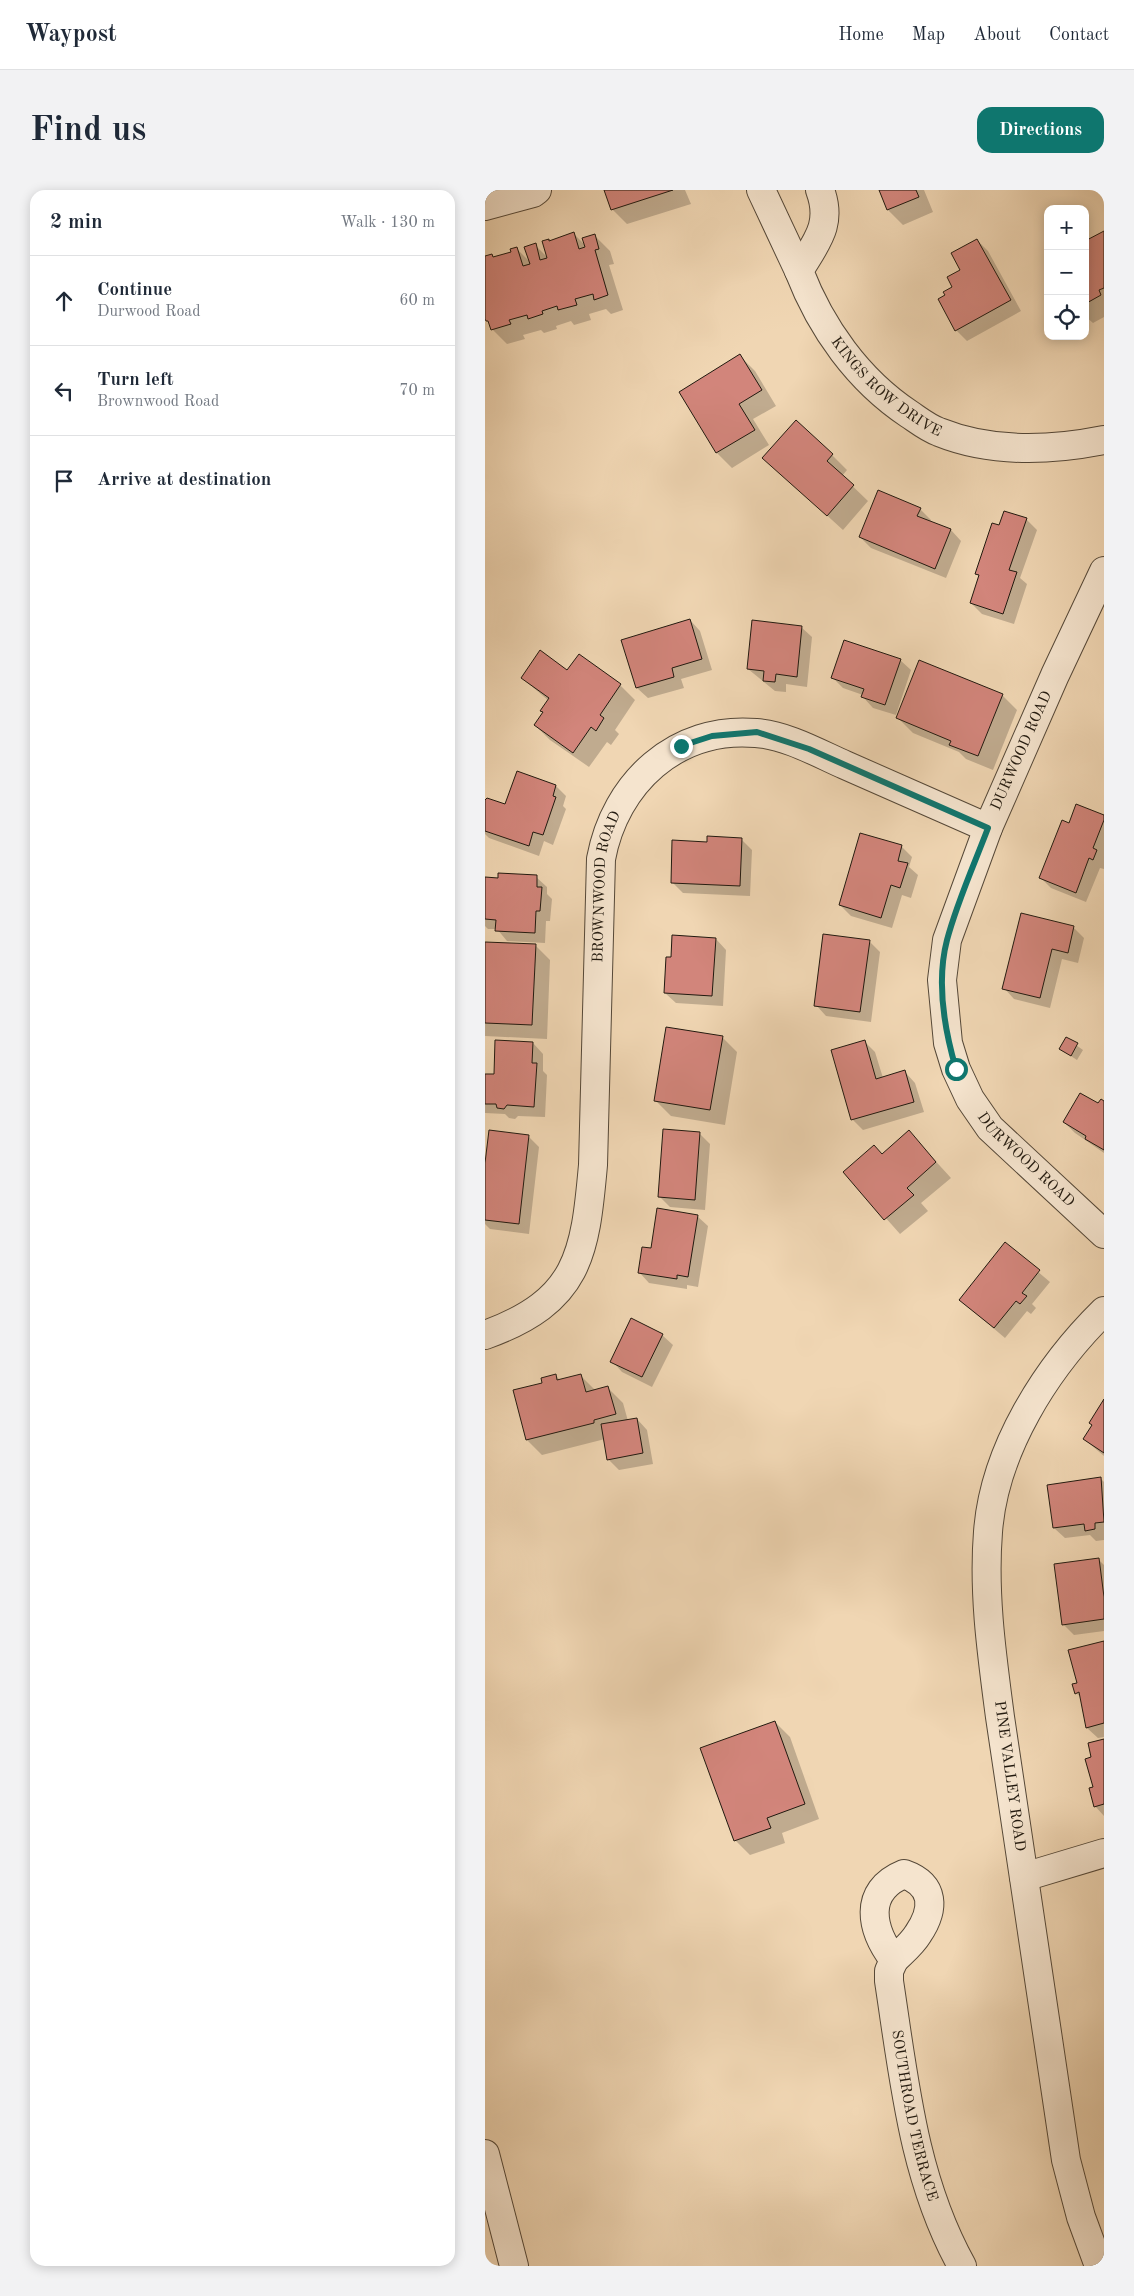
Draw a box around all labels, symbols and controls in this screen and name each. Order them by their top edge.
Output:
text: Waypost [25,23,117,47]
text: Home [838,26,884,44]
text: Map [912,26,945,44]
text: About [973,26,1021,44]
text: Contact [1049,26,1109,44]
button: Directions [977,107,1104,153]
text: Find us [30,113,146,148]
map controls [1044,205,1089,340]
button: + [1044,205,1089,250]
text: 2 min [50,212,103,233]
text: Walk · 130 m [340,215,435,231]
button: − [1044,250,1089,295]
text: Continue [97,281,172,300]
icon: ahead [50,287,78,315]
text: 60 m [399,293,435,309]
button: locate [1044,295,1089,340]
text: Durwood Road [97,304,201,320]
street label: KINGS ROW DRIVE [828,334,944,440]
text: Turn left [97,371,174,390]
icon: left [50,377,78,405]
text: 70 m [399,383,435,399]
text: Brownwood Road [97,394,219,410]
icon: arrive [50,467,78,495]
text: Arrive at destination [97,471,271,490]
street label: DURWOOD ROAD [989,689,1055,813]
route end [670,735,693,758]
street label: BROWNWOOD ROAD [591,809,624,963]
route start [945,1058,968,1081]
street label: DURWOOD ROAD [974,1110,1077,1210]
street label: PINE VALLEY ROAD [991,1700,1027,1852]
street label: SOUTHROAD TERRACE [889,2029,940,2203]

